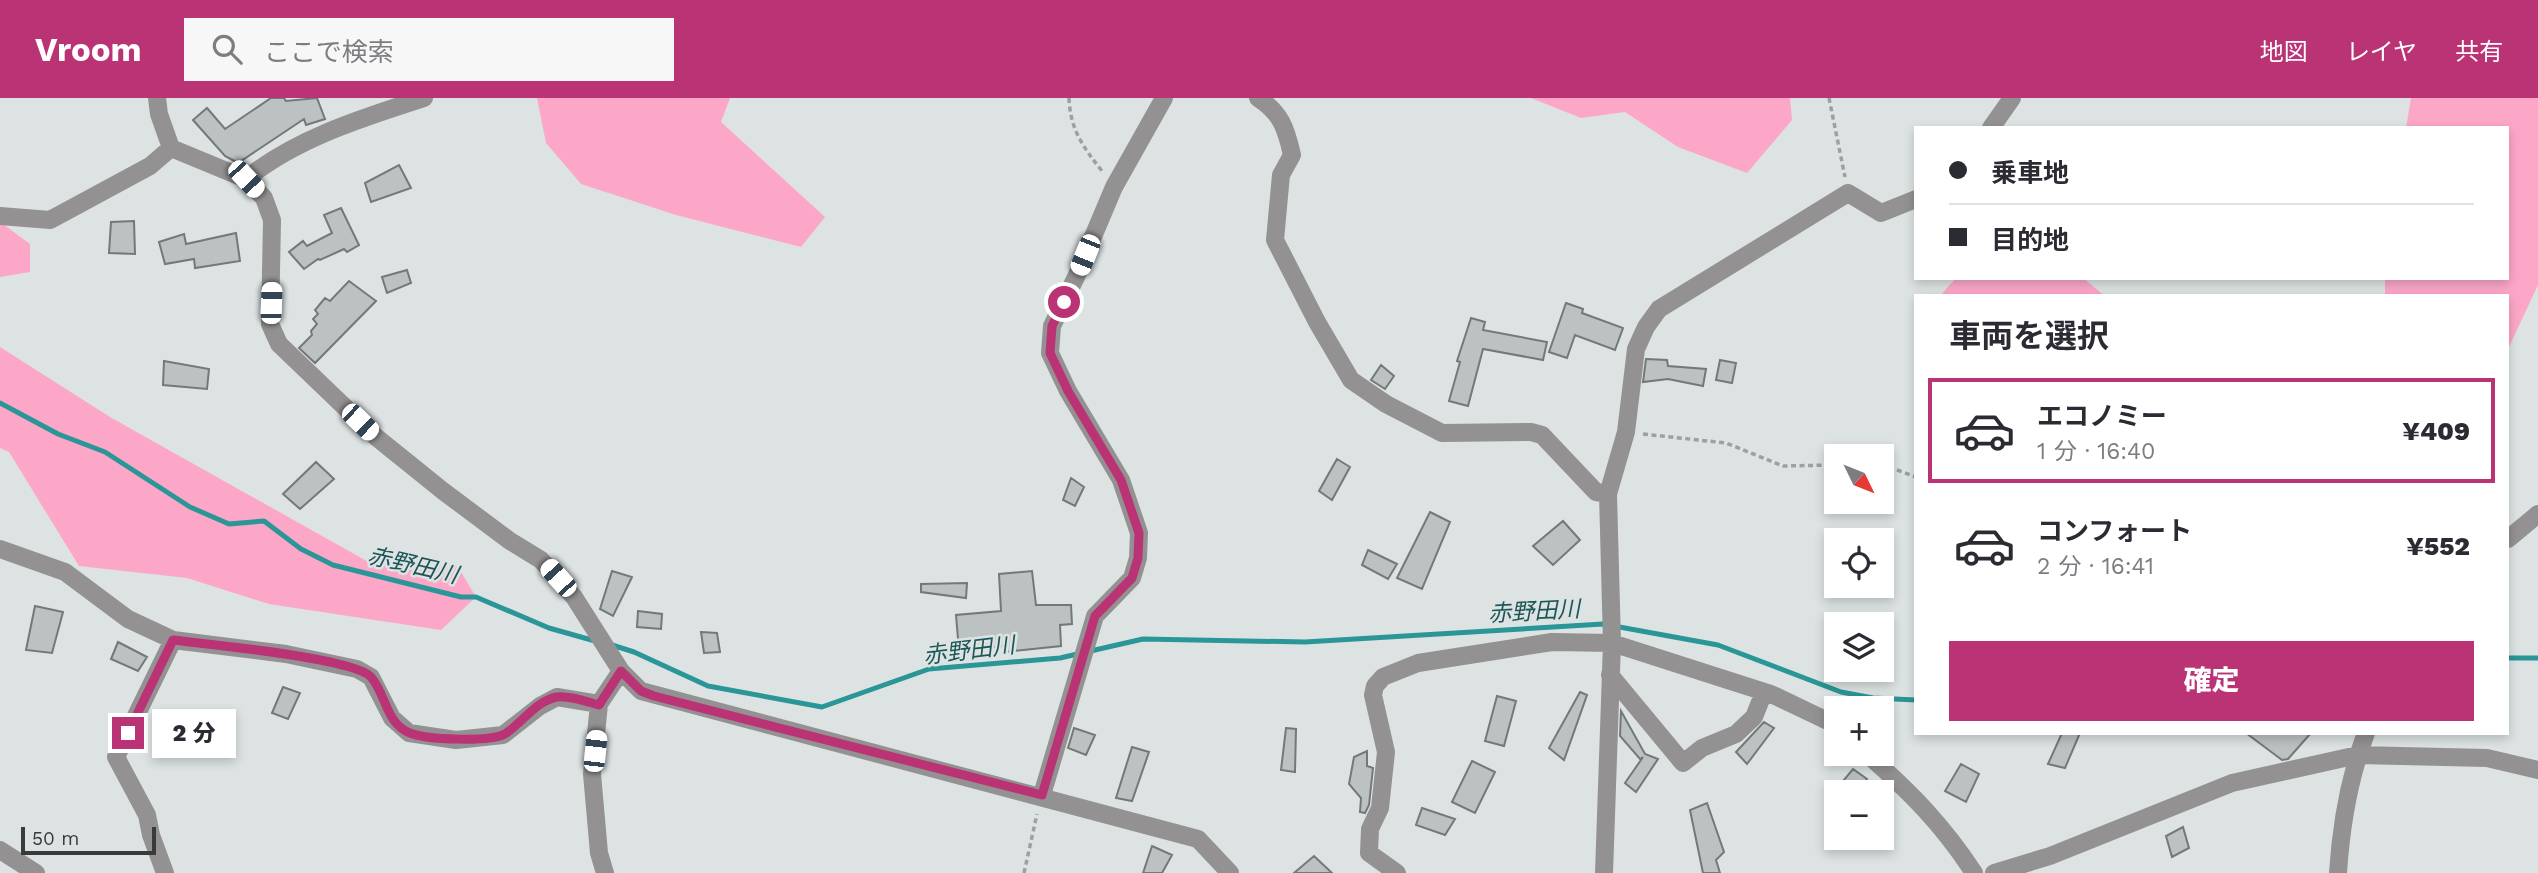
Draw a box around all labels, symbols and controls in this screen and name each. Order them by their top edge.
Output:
search box [184,18,674,81]
text: Vroom [35,30,142,69]
icon: search [208,30,246,68]
text: ここで検索 [264,37,394,67]
text: 地図 [2260,38,2308,66]
text: レイヤ [2346,38,2417,66]
text: 共有 [2455,38,2503,66]
car [224,156,269,202]
text: 乗車地 [1991,158,2069,188]
text: 目的地 [1991,225,2069,255]
car [1068,232,1103,278]
car [260,282,283,324]
route start [1048,286,1080,318]
text: 車両を選択 [1949,317,2109,355]
icon: car [1953,399,2016,462]
car [338,400,383,444]
text: エコノミー [2037,401,2167,431]
text: ¥409 [2402,416,2470,446]
text: 1 分 · 16:40 [2037,438,2155,465]
north arrow [1824,444,1894,514]
map controls [1824,444,1894,850]
icon: car [1953,514,2016,577]
text: コンフォート [2037,516,2192,546]
button: locate [1824,528,1894,598]
text: ¥552 [2406,531,2470,561]
water label: 赤野田川 [365,542,464,590]
text: 2 分 · 16:41 [2037,553,2154,580]
car [537,555,580,601]
water label: 赤野田川 [1487,595,1584,627]
button: layers [1824,612,1894,682]
water label: 赤野田川 [922,631,1019,670]
button: 確定 [1949,641,2474,721]
button: + [1824,696,1894,766]
callout: 2 分 [152,708,236,758]
route end [112,717,144,749]
text: 2 分 [173,720,215,747]
car [583,729,608,773]
button: − [1824,780,1894,850]
scale bar [21,824,156,856]
text: 50 m [32,827,79,850]

